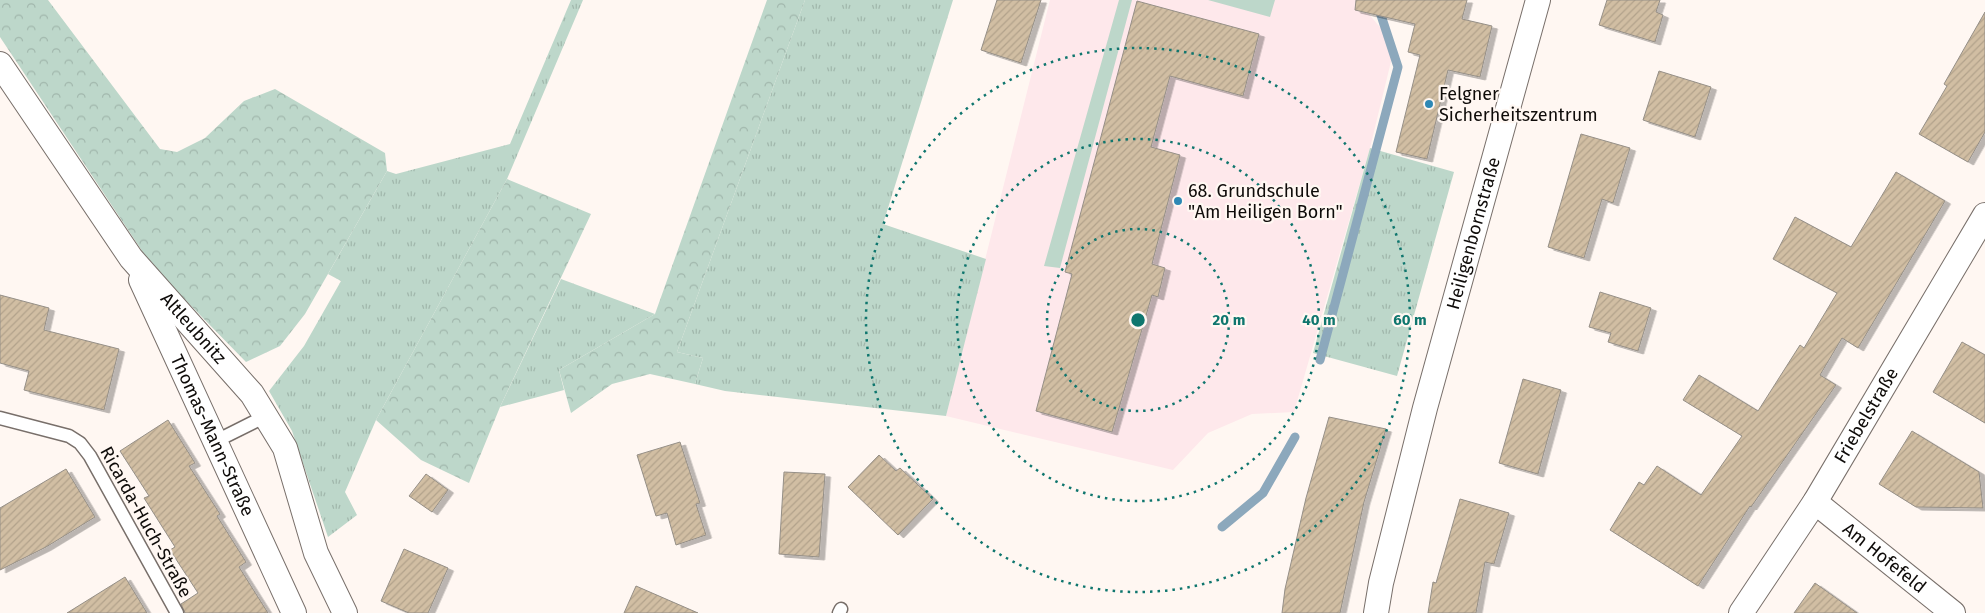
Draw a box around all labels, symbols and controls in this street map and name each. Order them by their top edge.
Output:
place label: Felgner Sicherheitszentrum [1439,83,1598,126]
marker: Felgner Sicherheitszentrum [1423,98,1435,110]
street label: Heiligenbornstraße [1442,155,1505,312]
place label: 68. Grundschule "Am Heiligen Born" [1188,180,1343,223]
marker: 68. Grundschule "Am Heiligen Born" [1172,195,1184,207]
street label: Altleubnitz [156,288,231,368]
centre of rings [1129,311,1147,329]
text: 20 m [1213,311,1245,329]
text: 40 m [1302,311,1336,329]
text: 60 m [1393,311,1427,329]
street label: Thomas-Mann-Straße [166,351,259,520]
street label: Friebelstraße [1829,364,1903,467]
street label: Ricarda-Huch-Straße [95,443,197,601]
street label: Am Hofefeld [1838,518,1930,598]

